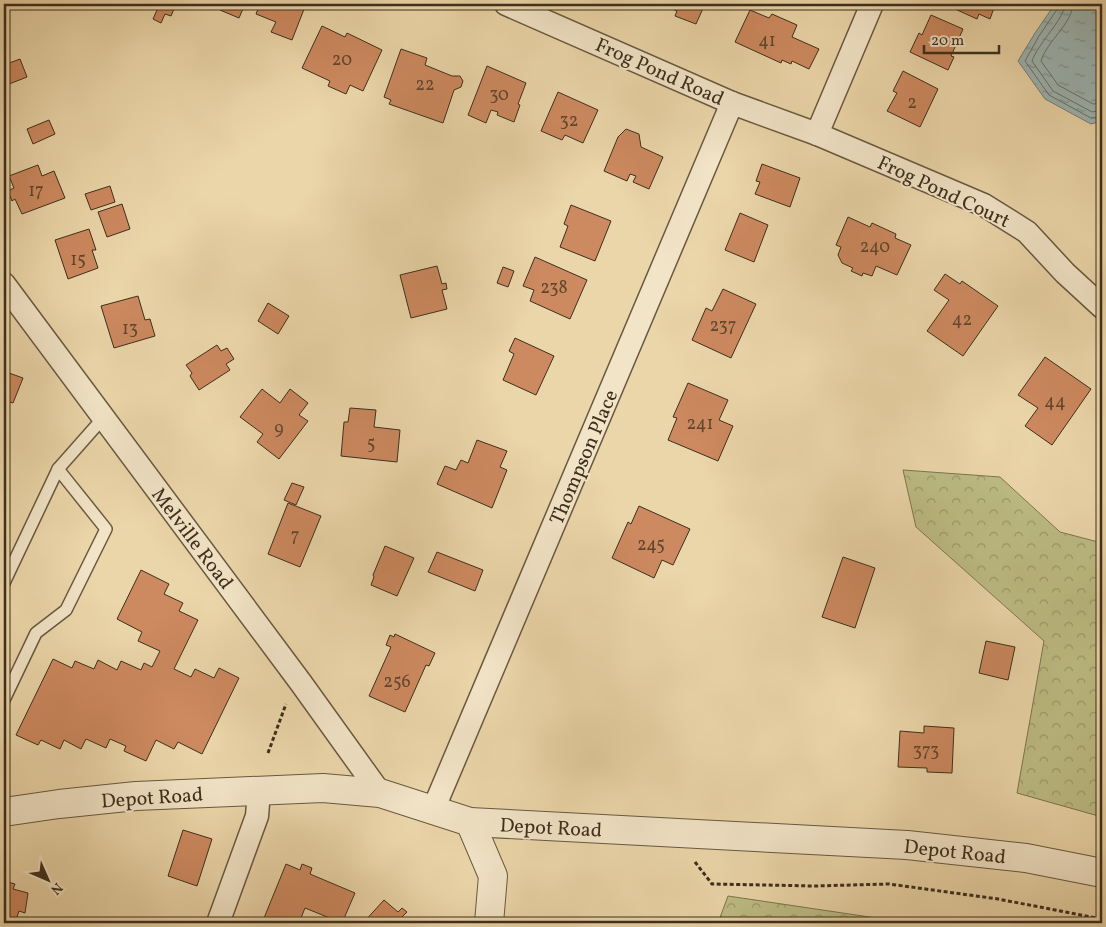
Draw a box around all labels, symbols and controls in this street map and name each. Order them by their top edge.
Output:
scale bar [924,22,998,54]
house number: 41 [758,29,776,54]
text: 20 m [931,31,964,52]
street label: Frog Pond Road [590,32,728,114]
house number: 20 [332,48,352,73]
house number: 22 [415,73,435,98]
house number: 30 [489,83,509,108]
house number: 2 [907,91,917,116]
house number: 32 [560,109,578,134]
street label: Frog Pond Court [872,150,1014,236]
house number: 17 [28,179,44,204]
house number: 240 [860,235,890,260]
house number: 15 [70,248,86,273]
house number: 238 [540,276,568,301]
house number: 42 [952,308,972,333]
house number: 237 [709,314,737,339]
house number: 13 [122,317,138,342]
street label: Thompson Place [544,386,626,530]
house number: 44 [1044,390,1066,415]
house number: 241 [687,412,713,437]
house number: 9 [274,417,284,442]
house number: 5 [367,432,375,457]
street label: Melville Road [144,483,239,596]
house number: 7 [291,524,299,549]
house number: 245 [637,533,665,558]
house number: 256 [383,670,411,695]
house number: 373 [913,739,939,764]
street label: Depot Road [100,781,204,817]
street label: Depot Road [499,812,603,846]
street label: Depot Road [902,834,1007,872]
north arrow [22,854,72,904]
text: N [46,878,66,898]

